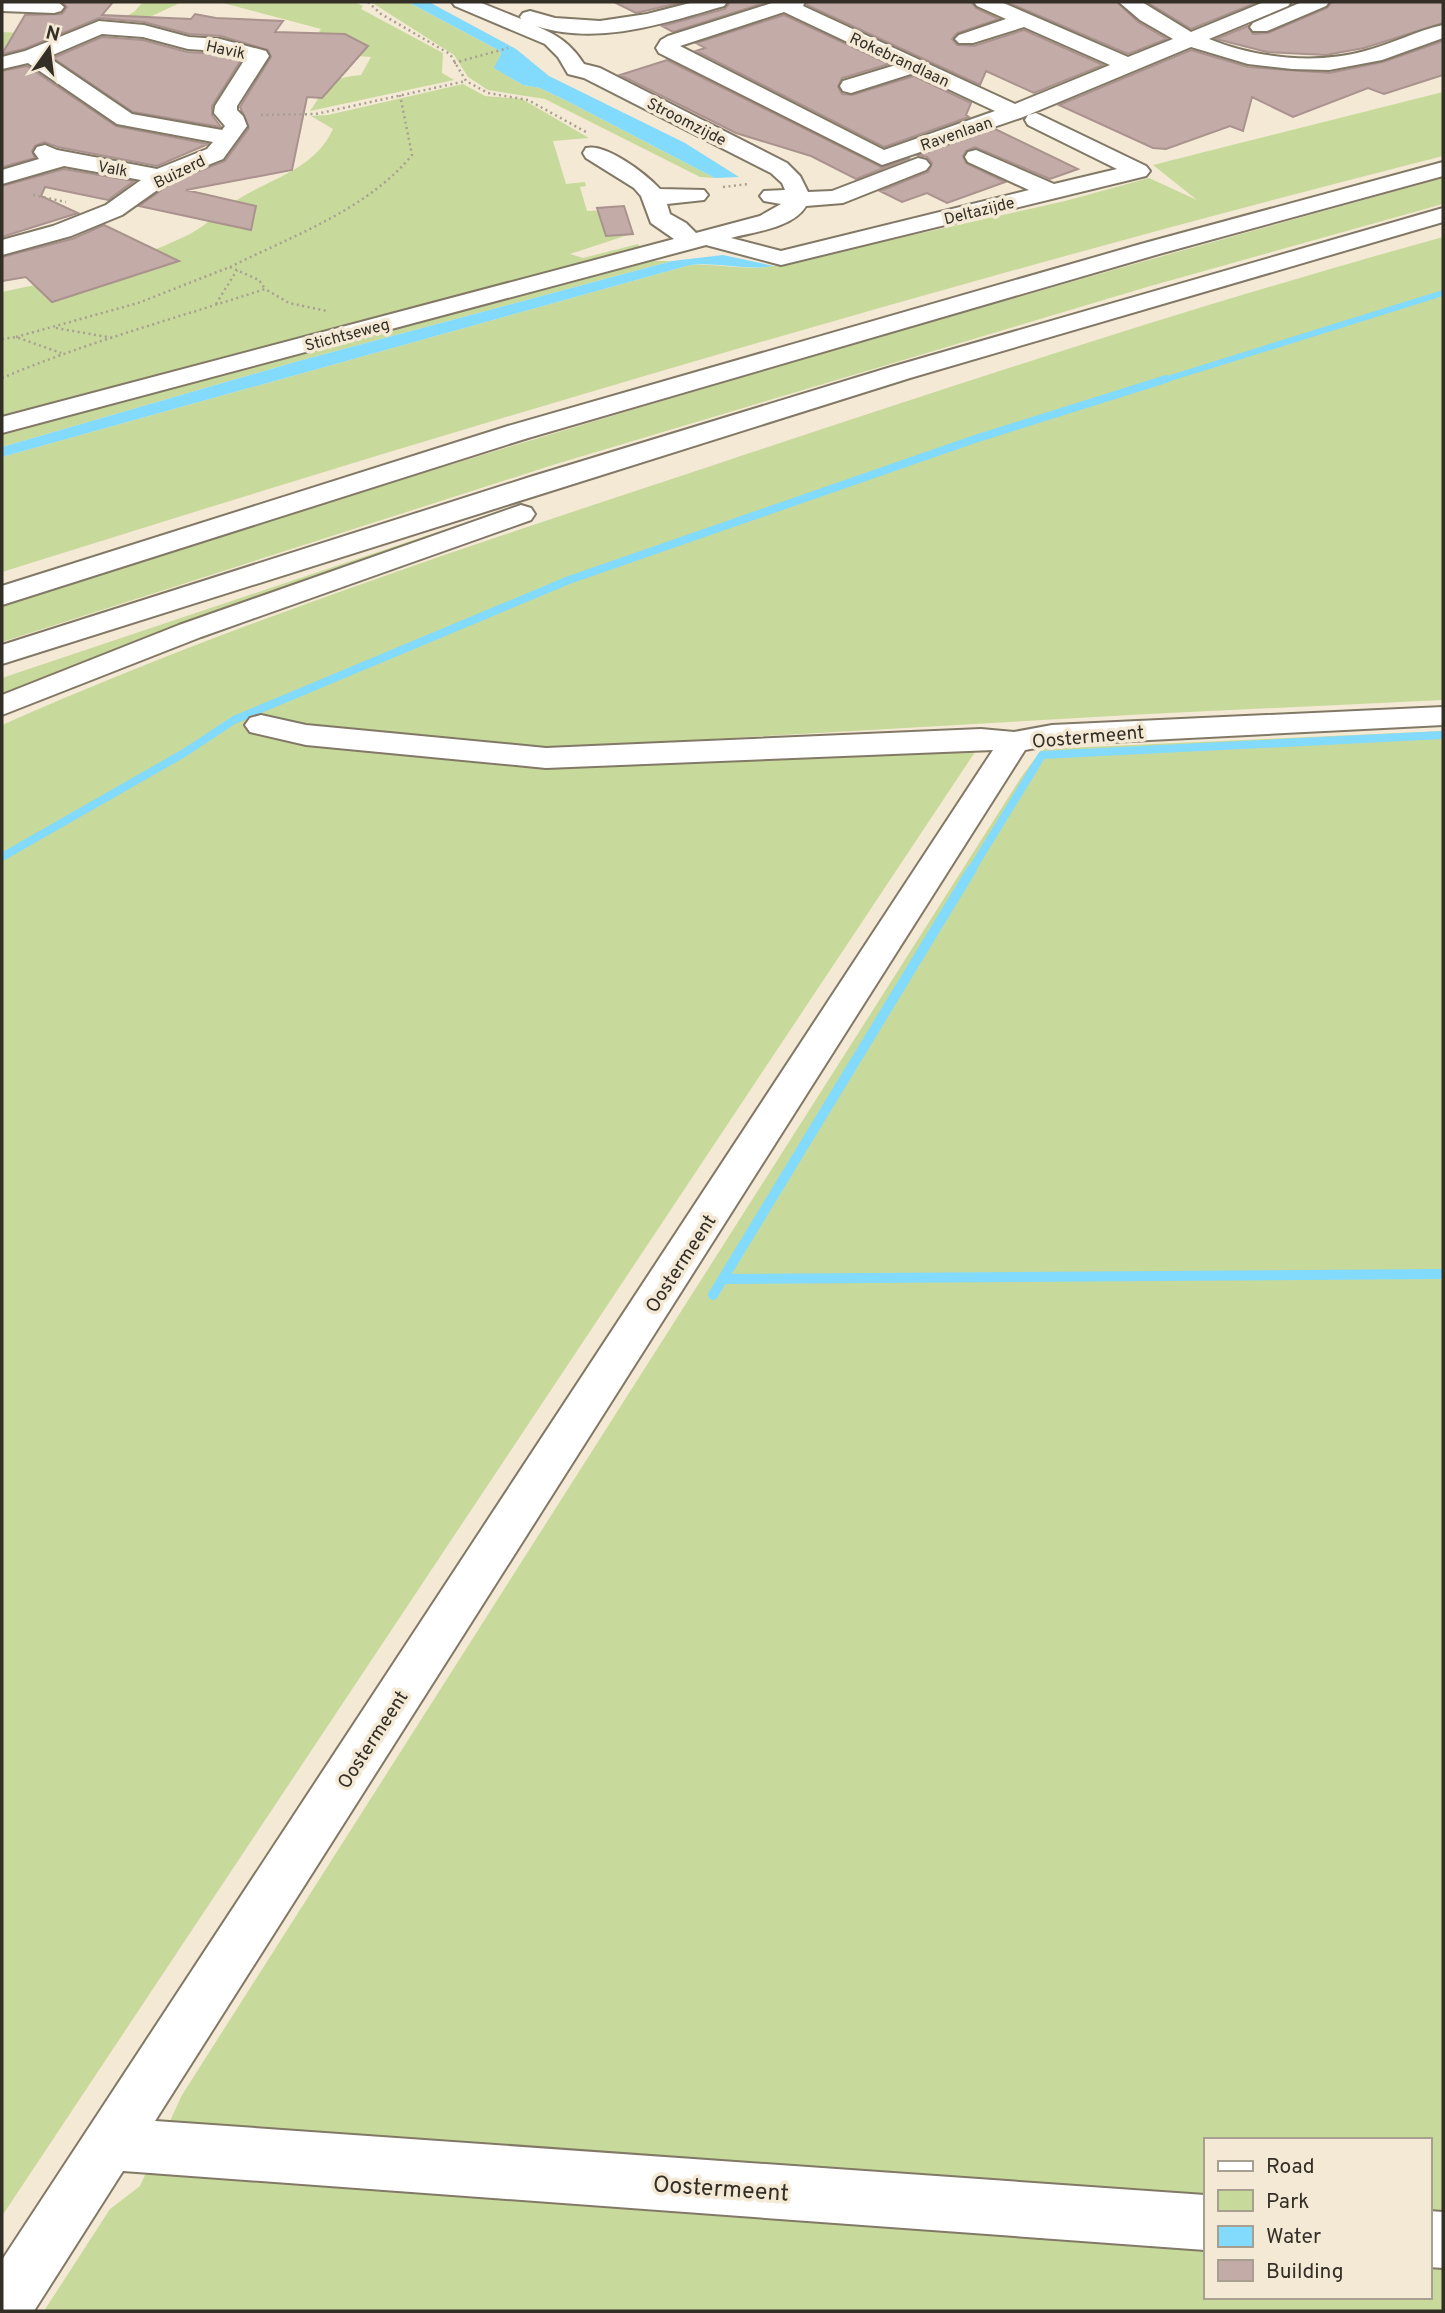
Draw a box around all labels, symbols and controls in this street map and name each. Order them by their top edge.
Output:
north arrow [14,14,84,84]
text: N [43,21,62,48]
street label: Rokebrandlaan [846,29,952,93]
street label: Havik [204,37,247,65]
street label: Stroomzijde [643,94,729,151]
street label: Ravenlaan [918,113,995,157]
street label: Buizerd [151,152,209,194]
street label: Valk [96,157,129,182]
street label: Deltazijde [942,194,1017,230]
street label: Stichtseweg [303,315,392,357]
street label: Oostermeent [1031,721,1145,755]
street label: Oostermeent [641,1210,722,1318]
street label: Oostermeent [333,1686,414,1794]
legend [1204,2138,1431,2299]
text: Road [1266,2154,1315,2181]
street label: Oostermeent [652,2171,790,2210]
text: Park [1266,2189,1309,2216]
text: Water [1266,2224,1321,2251]
text: Building [1266,2259,1344,2286]

